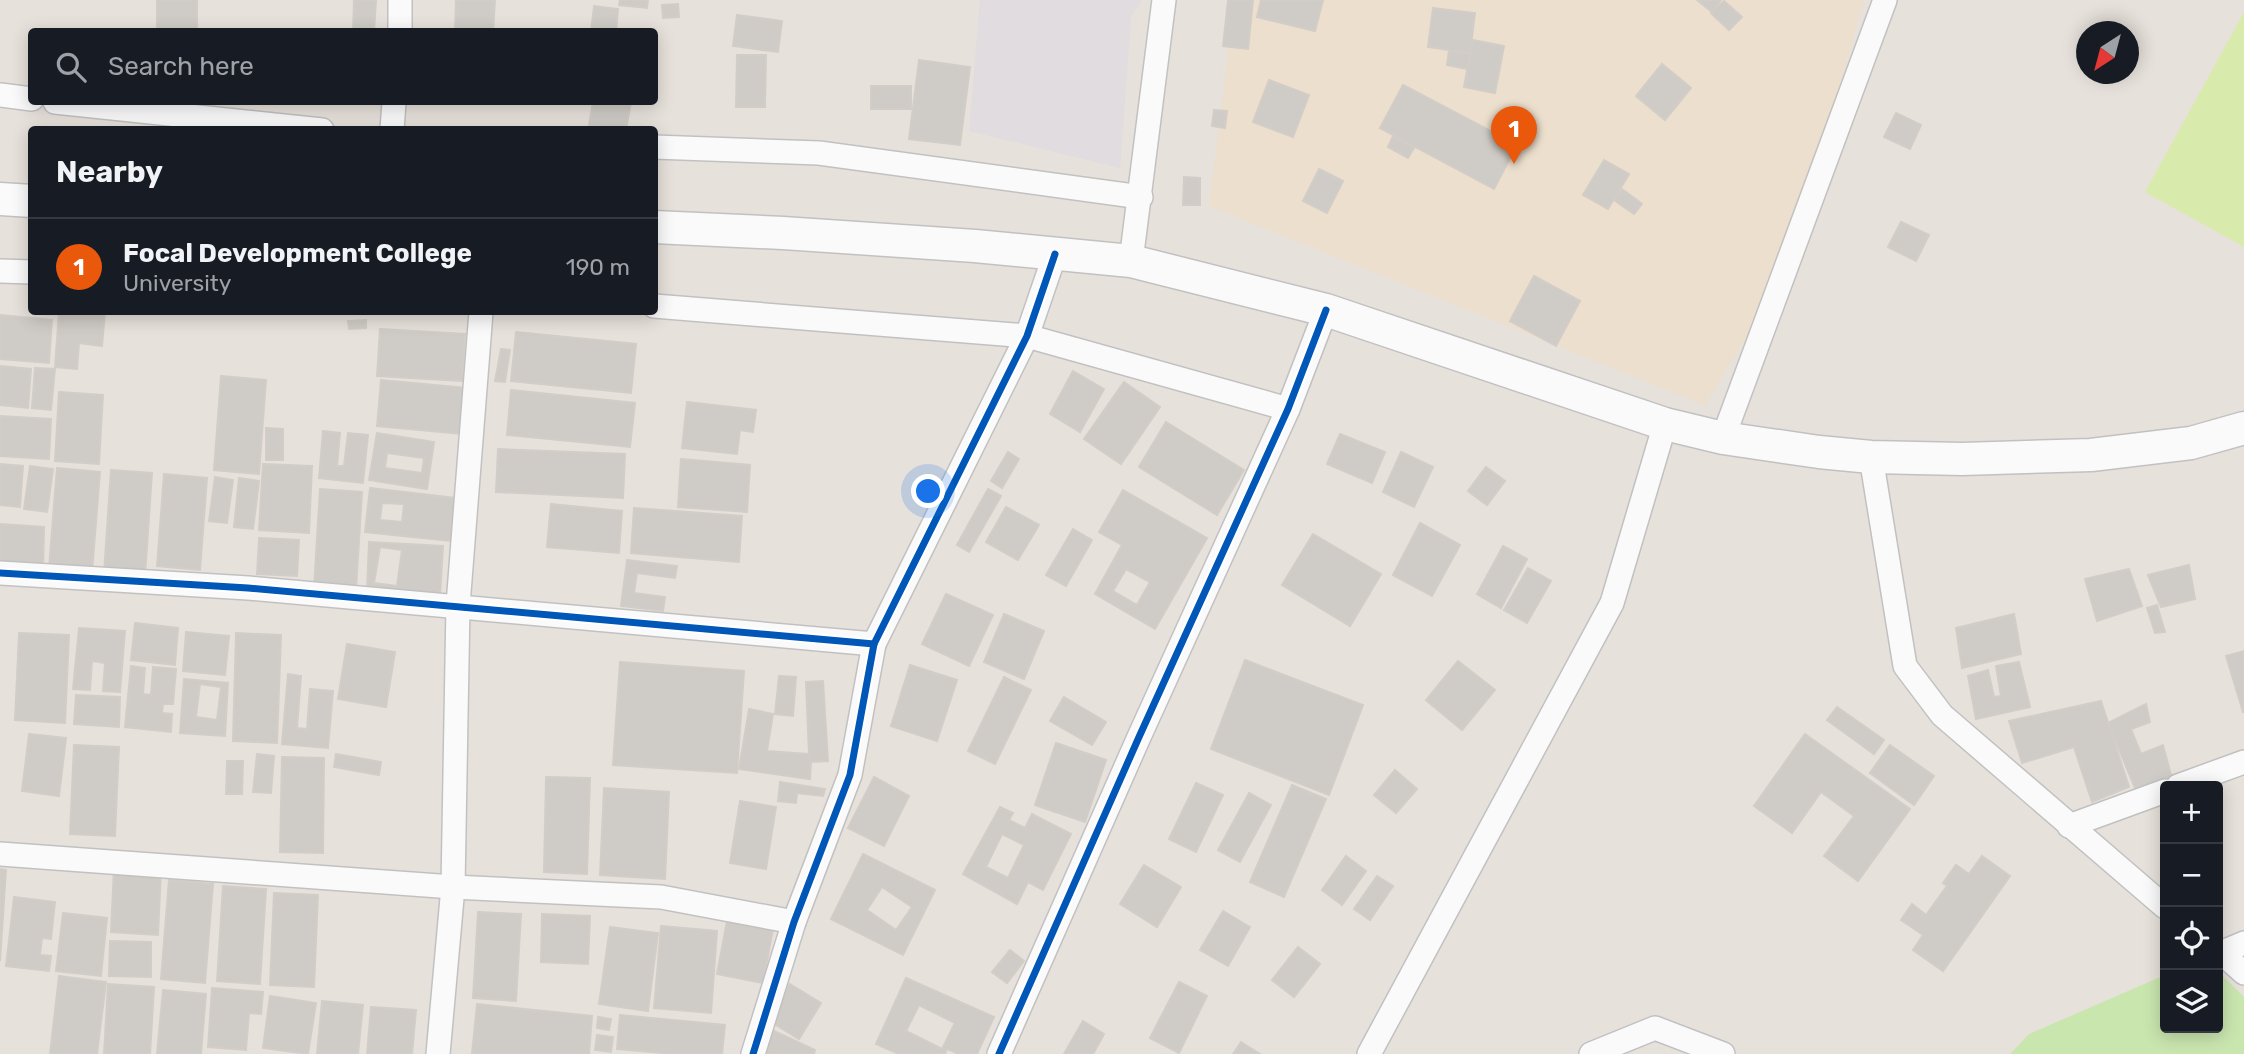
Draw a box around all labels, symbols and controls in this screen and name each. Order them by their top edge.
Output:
north arrow [2076,21,2139,84]
search box [28,28,658,105]
icon: search [52,48,90,86]
text: Search here [108,51,254,82]
pin: 1 [1491,106,1537,164]
text: Nearby [56,154,163,190]
text: Focal Development College [123,238,472,269]
text: 1 [73,253,85,281]
text: 190 m [566,253,630,281]
text: University [123,269,232,297]
your location [911,474,945,508]
map controls [2160,781,2223,1033]
button: + [2160,781,2223,844]
button: − [2160,844,2223,907]
button: locate [2160,907,2223,970]
button: layers [2160,970,2223,1033]

